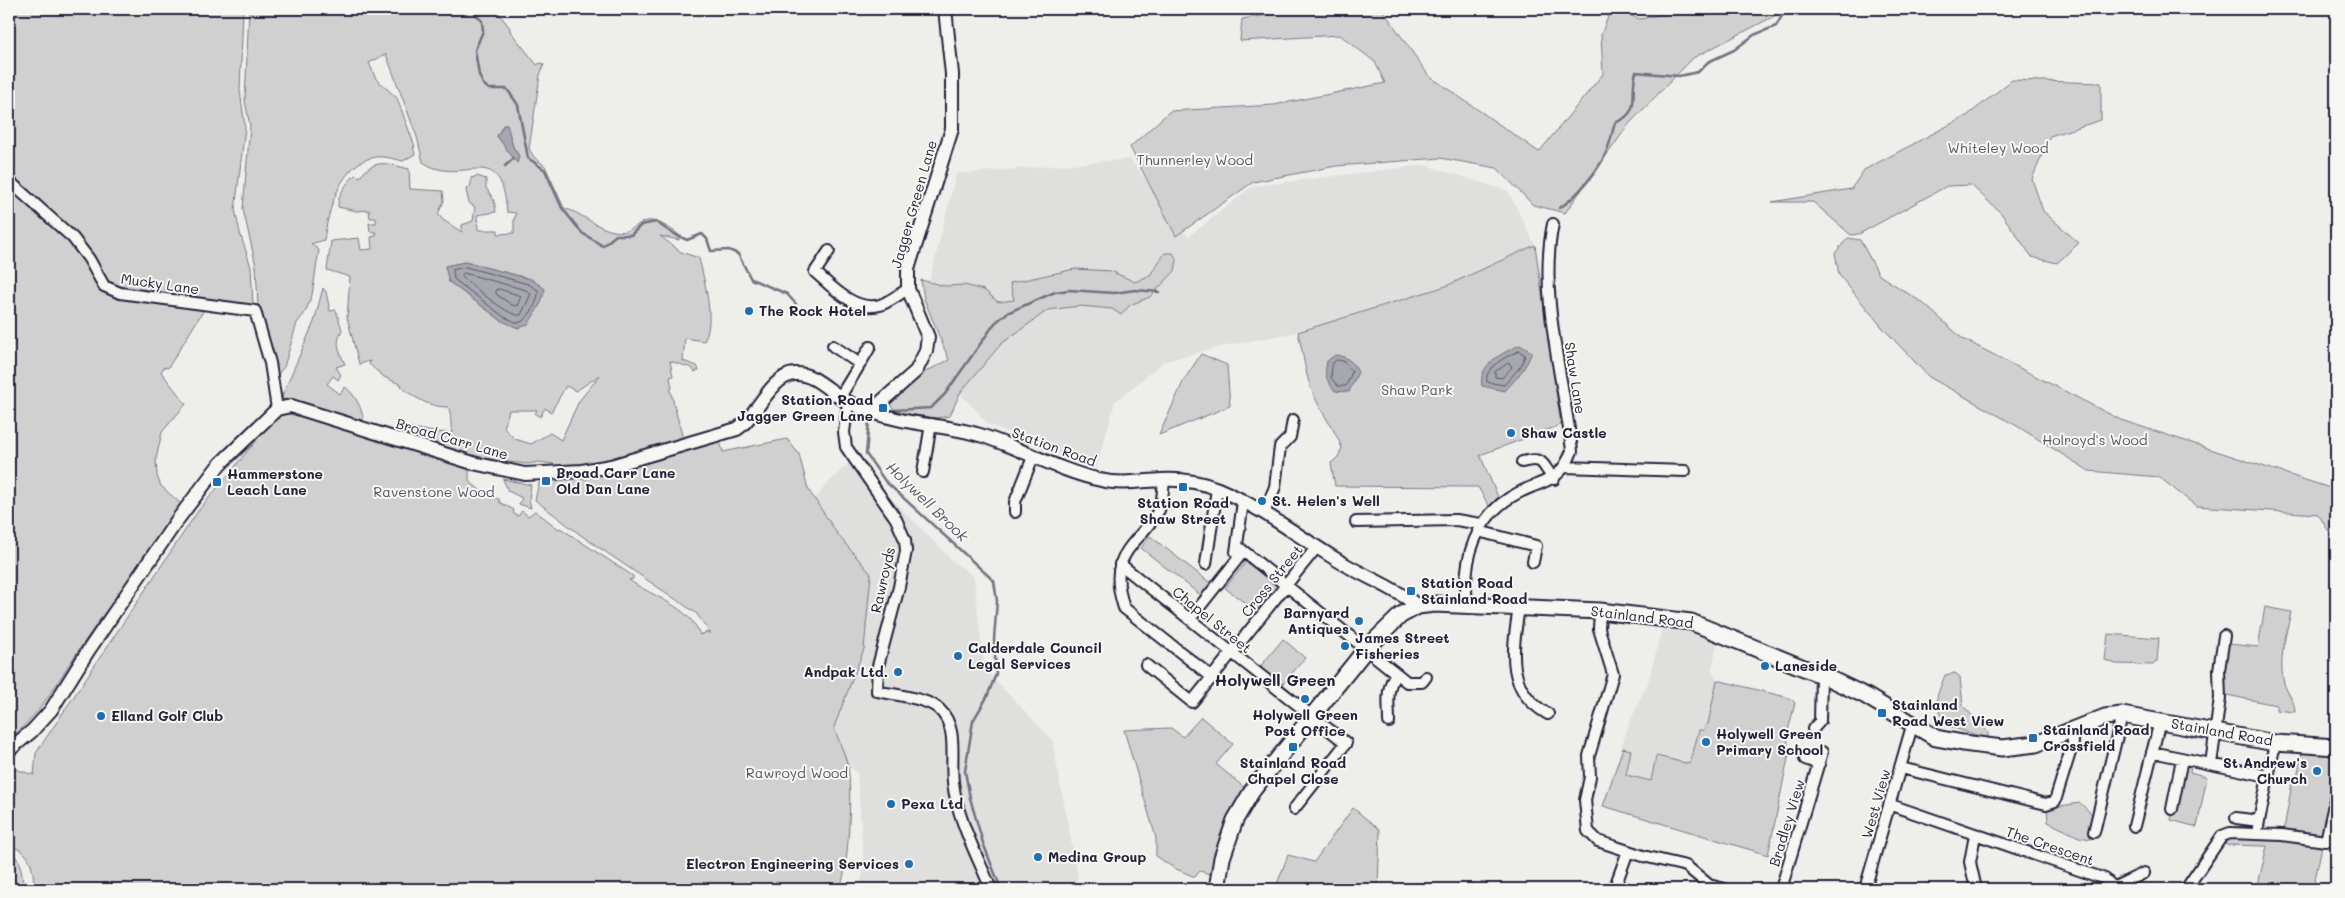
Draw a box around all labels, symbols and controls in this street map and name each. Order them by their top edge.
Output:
street label: Jagger Green Lane [886,138,941,270]
park label: Whiteley Wood [1947,138,2049,157]
park label: Thunnerley Wood [1137,150,1253,169]
street label: Mucky Lane [120,269,200,298]
place label: The Rock Hotel [759,301,866,320]
marker: The Rock Hotel [743,305,755,317]
street label: Shaw Lane [1560,341,1591,415]
park label: Shaw Park [1381,380,1453,399]
place label: Station Road Jagger Green Lane [737,390,873,425]
marker: Station Road Jagger Green Lane [877,402,889,414]
street label: Broad Carr Lane [394,413,510,464]
street label: Station Road [1009,422,1099,471]
place label: Shaw Castle [1521,423,1607,442]
marker: Shaw Castle [1505,427,1517,439]
park label: Holroyd's Wood [2042,430,2148,449]
water label: Holywell Brook [882,457,974,546]
place label: Broad Carr Lane Old Dan Lane [556,463,675,498]
place label: Hammerstone Leach Lane [227,464,323,499]
marker: Broad Carr Lane Old Dan Lane [540,475,552,487]
marker: Hammerstone Leach Lane [211,476,223,488]
marker: Station Road Shaw Street [1177,481,1189,493]
park label: Ravenstone Wood [373,482,495,501]
place label: St. Helen's Well [1272,491,1380,510]
place label: Station Road Shaw Street [1137,493,1229,528]
marker: St. Helen's Well [1256,495,1268,507]
street label: Cross Street [1237,541,1307,621]
street label: Rawroyds [866,545,899,615]
place label: Station Road Stainland Road [1421,573,1527,608]
street label: Chapel Street [1169,582,1256,657]
marker: Station Road Stainland Road [1405,585,1417,597]
street label: Stainland Road [1590,601,1694,632]
place label: Barnyard Antiques [1283,603,1349,638]
marker: Barnyard Antiques [1353,615,1365,627]
place label: James Street Fisheries [1355,628,1450,663]
place label: Calderdale Council Legal Services [968,638,1102,673]
marker: James Street Fisheries [1339,640,1351,652]
marker: Calderdale Council Legal Services [952,650,964,662]
place label: Laneside [1775,656,1837,675]
marker: Laneside [1759,660,1771,672]
place label: Andpak Ltd. [804,662,888,681]
marker: Andpak Ltd. [892,666,904,678]
district label: Holywell Green [1215,669,1335,690]
marker: Holywell Green Post Office [1299,693,1311,705]
place label: Stainland Road West View [1892,695,2004,730]
place label: Holywell Green Post Office [1252,705,1358,740]
place label: Elland Golf Club [111,706,223,725]
marker: Stainland Road West View [1876,707,1888,719]
marker: Elland Golf Club [95,710,107,722]
street label: Stainland Road [2170,713,2275,750]
place label: Stainland Road Crossfield [2043,720,2149,755]
place label: Holywell Green Primary School [1716,724,1823,759]
marker: Stainland Road Crossfield [2027,732,2039,744]
marker: Holywell Green Primary School [1700,736,1712,748]
marker: Stainland Road Chapel Close [1287,741,1299,753]
place label: Stainland Road Chapel Close [1240,753,1346,788]
place label: St Andrew's Church [2223,753,2307,788]
park label: Rawroyd Wood [746,763,848,782]
marker: St Andrew's Church [2311,765,2323,777]
street label: West View [1857,767,1894,841]
street label: Bradley View [1764,777,1809,869]
place label: Pexa Ltd [901,794,963,813]
marker: Pexa Ltd [885,798,897,810]
street label: The Crescent [2004,822,2097,870]
place label: Medina Group [1048,847,1147,866]
marker: Medina Group [1032,851,1044,863]
place label: Electron Engineering Services [686,854,899,873]
marker: Electron Engineering Services [903,858,915,870]

